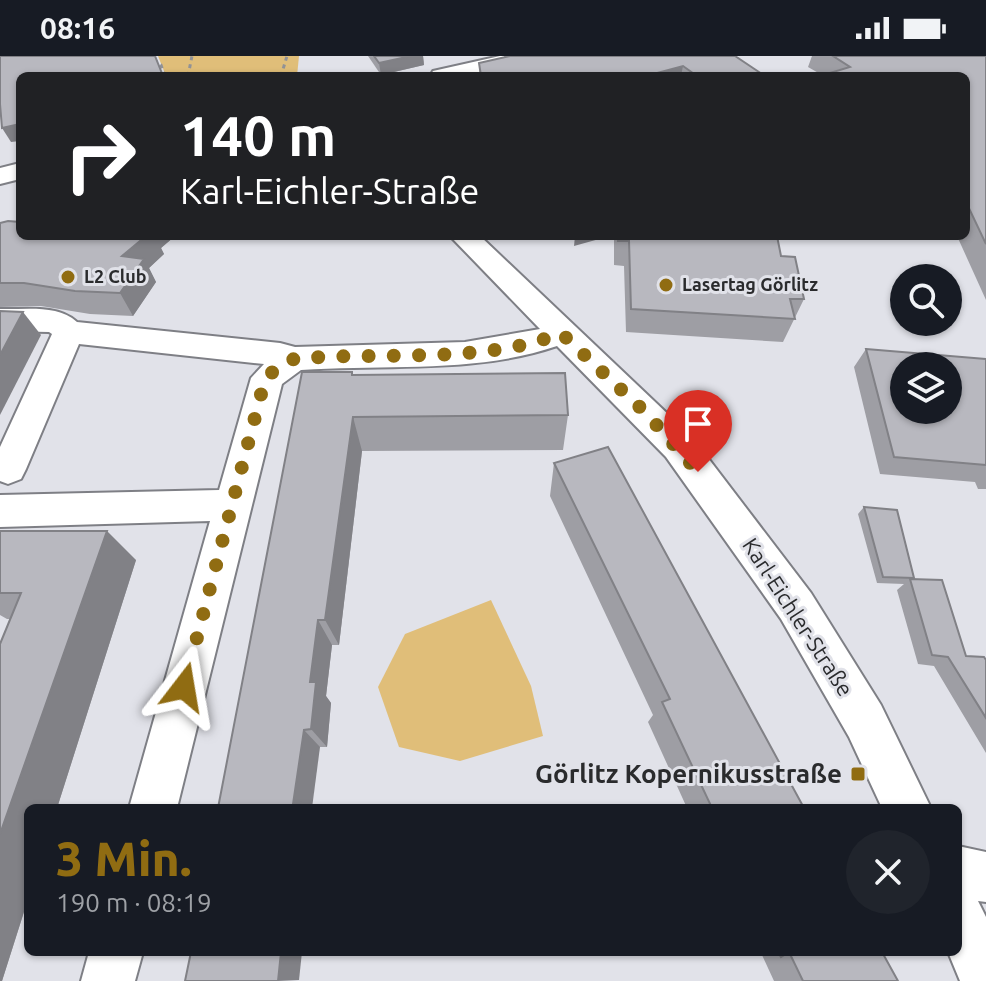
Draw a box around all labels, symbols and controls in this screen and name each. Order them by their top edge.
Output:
text: 08:16 [40,11,115,45]
icon: right [48,104,152,208]
text: 140 m [180,104,336,167]
text: Karl-Eichler-Straße [180,170,479,211]
map controls [890,264,962,424]
button: search [890,264,962,336]
place label: L2 Club [84,266,147,286]
marker: L2 Club [59,268,77,286]
place label: Lasertag Görlitz [682,274,818,294]
marker: Lasertag Görlitz [657,276,675,294]
button: layers [890,352,962,424]
pin [664,390,732,472]
icon: arrive [676,402,720,446]
street label: Karl-Eichler-Straße [738,533,859,700]
position arrow [142,645,226,729]
place label: Görlitz Kopernikusstraße [535,759,842,788]
marker: Görlitz Kopernikusstraße [849,765,867,783]
button: close [846,830,930,914]
text: 3 Min. [56,831,192,885]
text: 190 m · 08:19 [56,888,212,917]

